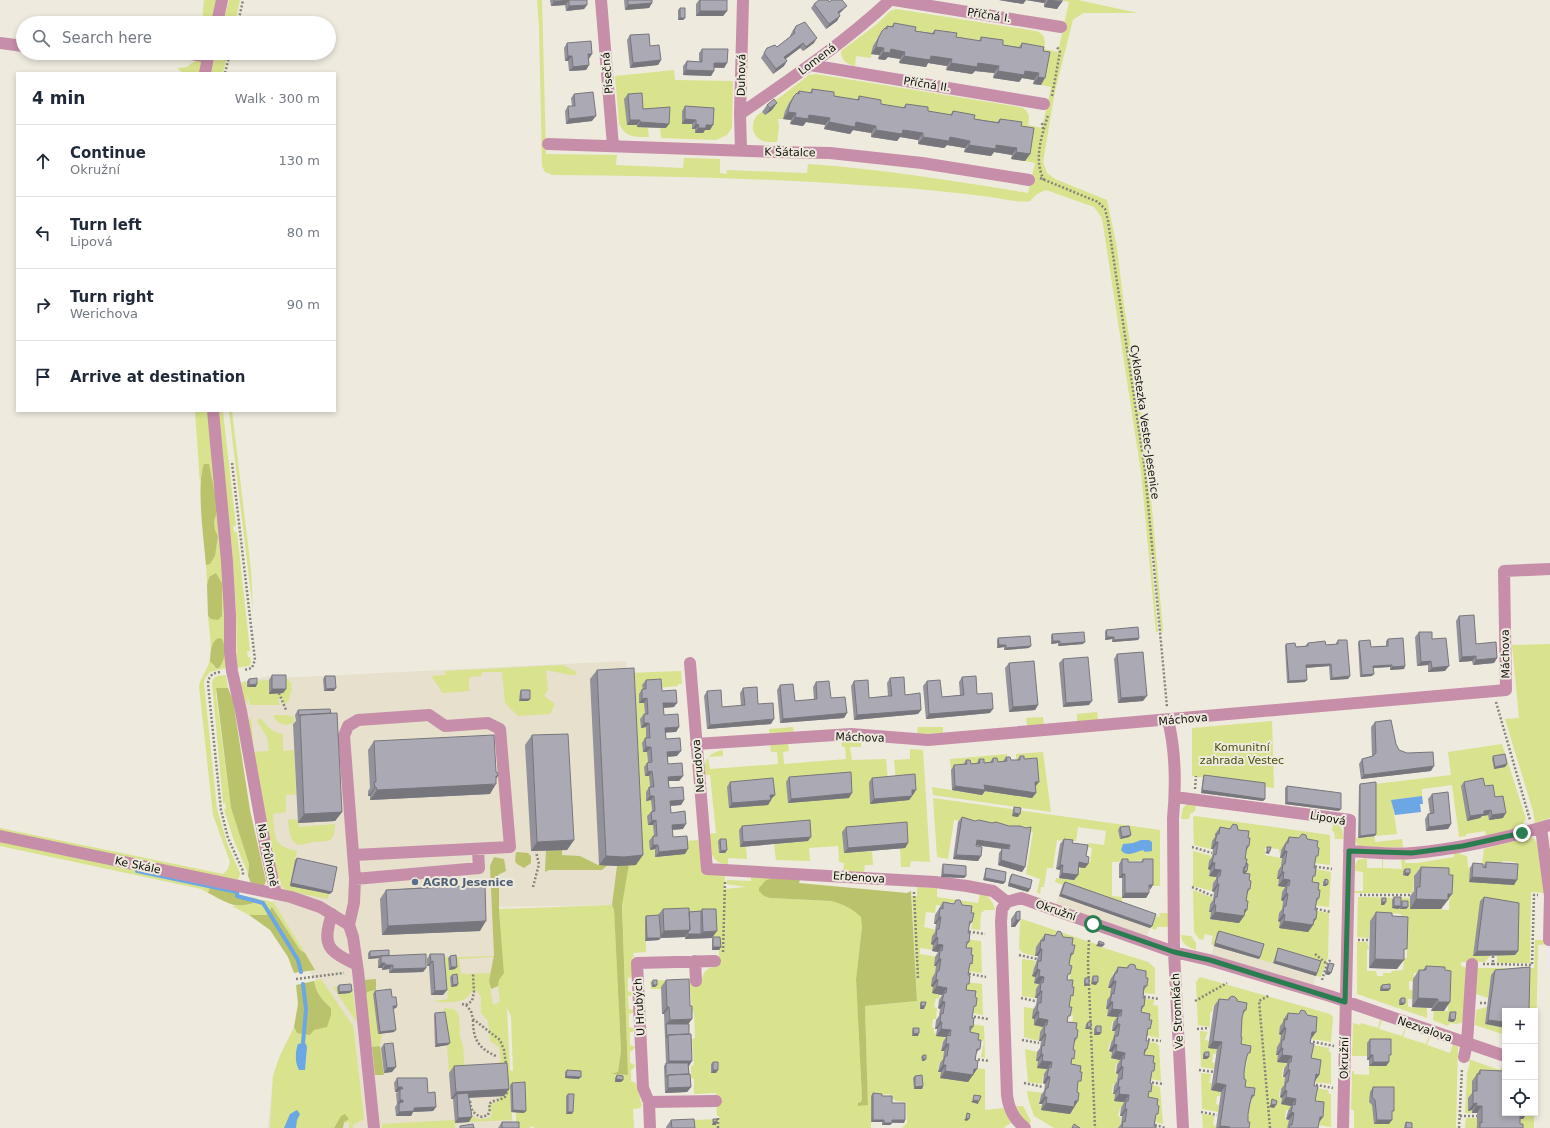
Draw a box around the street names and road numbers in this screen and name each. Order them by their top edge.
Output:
street label: Příčná I. [966,6,1012,25]
street label: Lomená [796,41,839,78]
street label: Písečná [599,51,616,94]
street label: Duhová [735,54,748,96]
street label: Příčná II. [903,74,951,95]
street label: K Šátalce [764,146,816,159]
street label: Cyklostezka Vestec-Jesenice [1127,344,1162,500]
street label: Máchova [1499,629,1512,679]
street label: Máchova [1158,711,1208,728]
street label: Máchova [835,730,885,745]
street label: Nerudova [690,739,707,793]
street label: Lipová [1309,809,1347,828]
street label: Na Průhoně [255,823,281,888]
street label: Ke Skále [114,854,162,877]
street label: Erbenova [832,869,885,886]
street label: Okružní [1034,897,1079,924]
street label: Ve Stromkách [1169,973,1186,1049]
street label: U Hrubých [631,978,648,1036]
street label: Nezvalova [1396,1014,1454,1045]
street label: Okružní [1338,1036,1351,1079]

